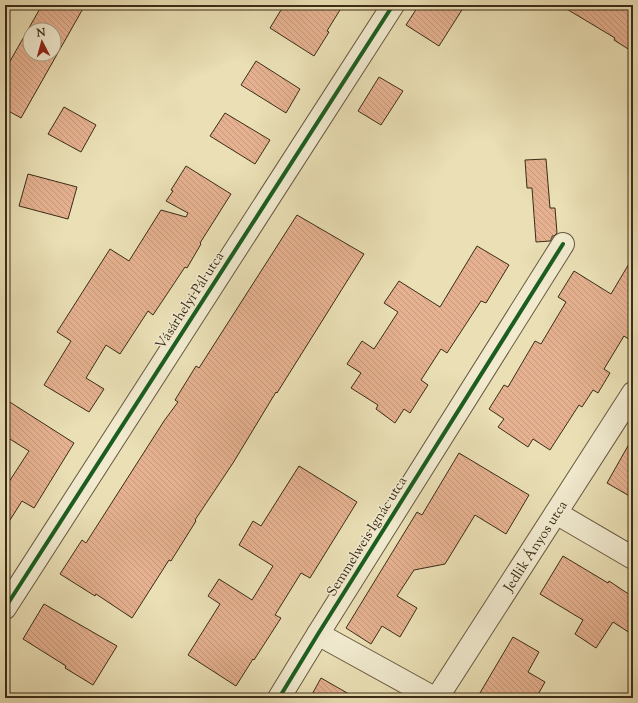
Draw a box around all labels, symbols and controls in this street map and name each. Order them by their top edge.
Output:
north arrow [22,22,62,62]
text: N [35,25,46,42]
street label: Vásárhelyi Pál utca [152,248,230,354]
street label: Semmelweis Ignác utca [323,473,413,601]
street label: Jedlik Ányos utca [499,497,574,597]

